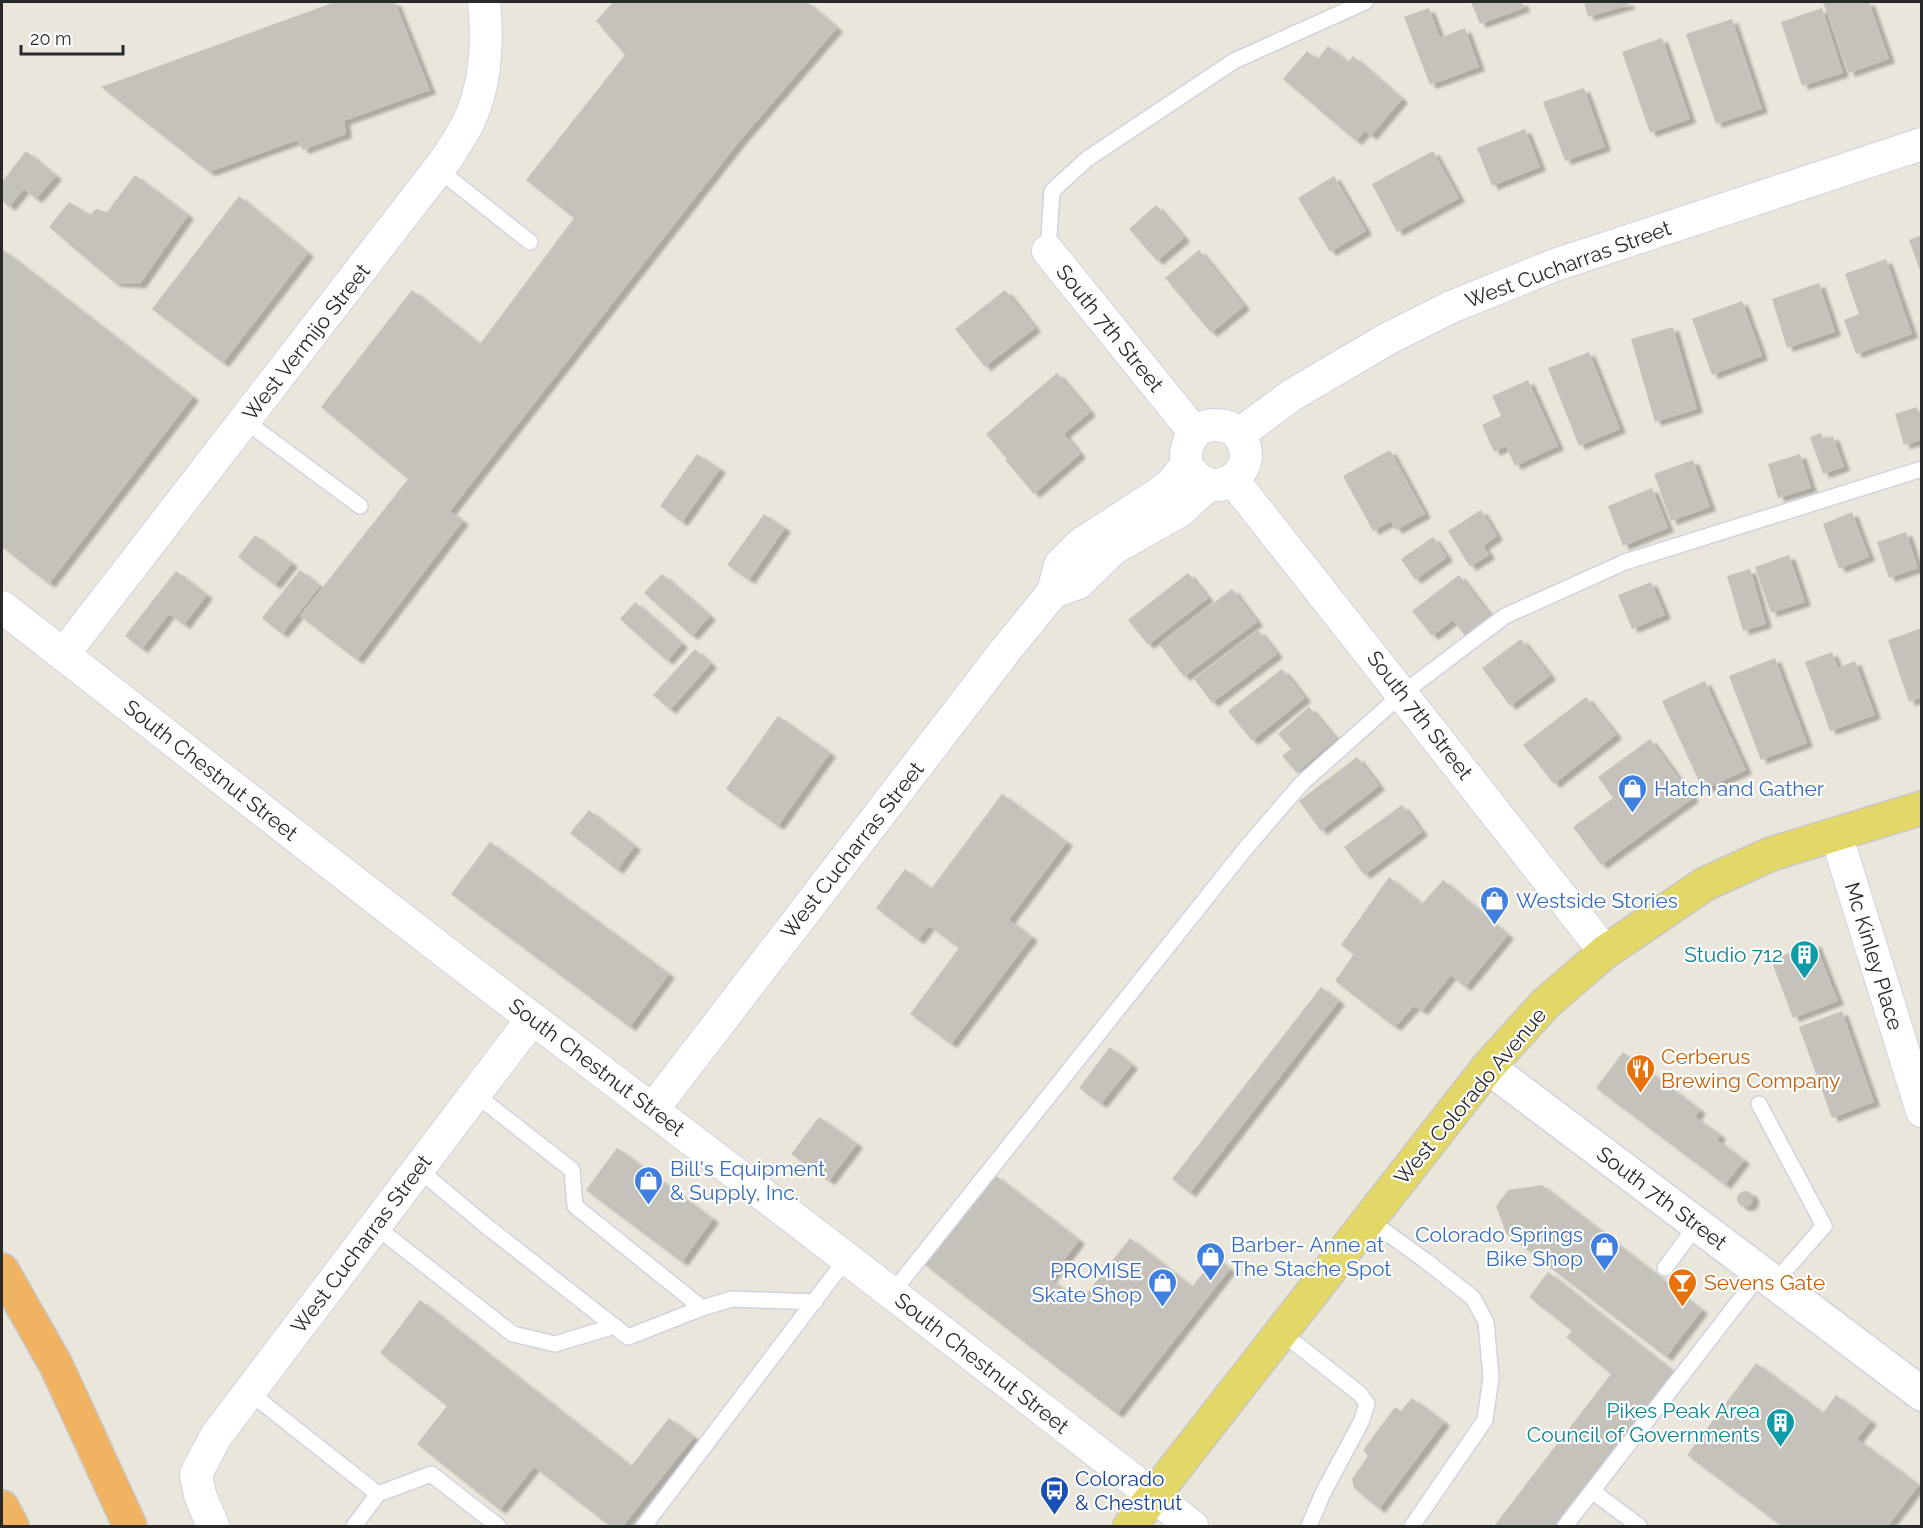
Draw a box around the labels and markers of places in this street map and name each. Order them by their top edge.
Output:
shop icon: Hatch and Gather [1617,772,1649,814]
place label: Hatch and Gather [1654,776,1825,801]
shop icon: Westside Stories [1479,884,1511,926]
place label: Westside Stories [1516,888,1678,913]
building icon: Studio 712 [1788,938,1820,980]
place label: Studio 712 [1684,942,1783,967]
place label: Cerberus Brewing Company [1661,1044,1840,1093]
restaurant icon: Cerberus Brewing Company [1624,1052,1656,1094]
place label: Bill's Equipment & Supply, Inc. [670,1156,825,1205]
shop icon: Bill's Equipment & Supply, Inc. [633,1164,665,1206]
place label: Colorado Springs Bike Shop [1415,1222,1583,1271]
shop icon: Colorado Springs Bike Shop [1588,1230,1620,1272]
place label: Barber- Anne at The Stache Spot [1231,1232,1391,1281]
shop icon: Barber- Anne at The Stache Spot [1194,1240,1226,1282]
place label: PROMISE Skate Shop [1032,1258,1142,1307]
shop icon: PROMISE Skate Shop [1147,1266,1179,1308]
bar icon: Sevens Gate [1667,1266,1699,1308]
place label: Sevens Gate [1704,1270,1825,1295]
place label: Pikes Peak Area Council of Governments [1527,1398,1760,1447]
building icon: Pikes Peak Area Council of Governments [1765,1406,1797,1448]
place label: Colorado & Chestnut [1075,1466,1182,1515]
bus stop icon: Colorado & Chestnut [1038,1474,1070,1516]

